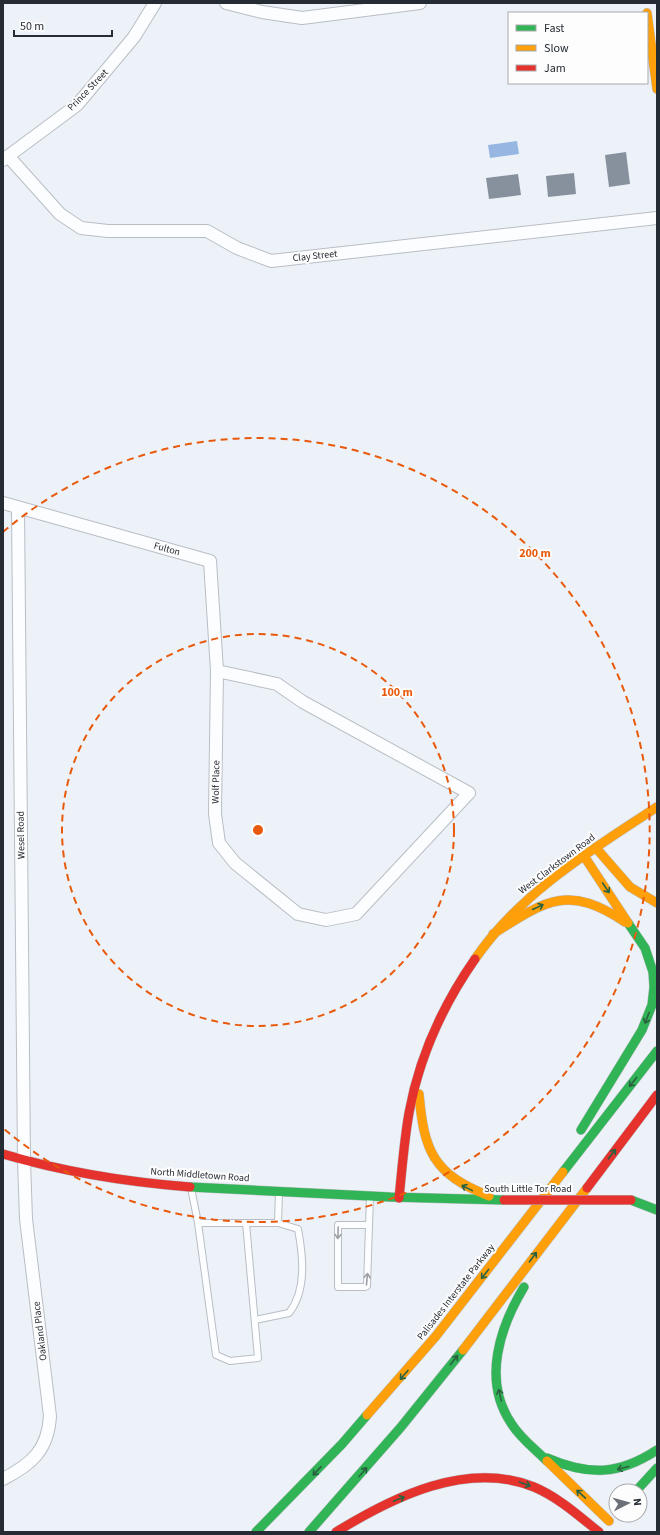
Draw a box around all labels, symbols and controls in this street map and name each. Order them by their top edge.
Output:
scale bar [14,12,112,38]
legend [508,12,648,84]
text: 50 m [20,18,44,35]
text: Fast [544,20,564,37]
text: Slow [544,40,569,57]
text: Jam [544,60,566,77]
street label: Prince Street [64,65,112,114]
street label: Clay Street [292,247,339,265]
street label: Fulton [152,539,182,559]
text: 200 m [519,545,551,562]
text: 100 m [381,684,413,701]
street label: Wolf Place [209,760,223,804]
street label: Wesel Road [14,811,28,859]
centre of rings [251,823,265,837]
street label: West Clarkstown Road [516,831,598,897]
one-way arrow [602,882,610,893]
one-way arrow [532,903,544,910]
one-way arrow [643,1012,651,1024]
one-way arrow [629,1077,637,1088]
one-way arrow [608,1148,616,1159]
street label: North Middletown Road [150,1165,250,1185]
street label: South Little Tor Road [484,1182,572,1196]
one-way arrow [461,1184,473,1191]
one-way arrow [334,1226,342,1239]
street label: Palisades Interstate Parkway [414,1241,498,1343]
one-way arrow [529,1252,537,1263]
one-way arrow [481,1268,490,1279]
one-way arrow [364,1273,371,1286]
street label: Oakland Place [29,1300,51,1362]
one-way arrow [450,1355,458,1366]
one-way arrow [399,1370,408,1380]
one-way arrow [495,1389,503,1402]
one-way arrow [617,1465,630,1472]
one-way arrow [312,1466,321,1476]
one-way arrow [358,1466,367,1477]
one-way arrow [518,1480,530,1488]
north arrow [608,1483,648,1523]
one-way arrow [576,1490,586,1499]
one-way arrow [392,1495,404,1503]
text: N [630,1498,645,1506]

